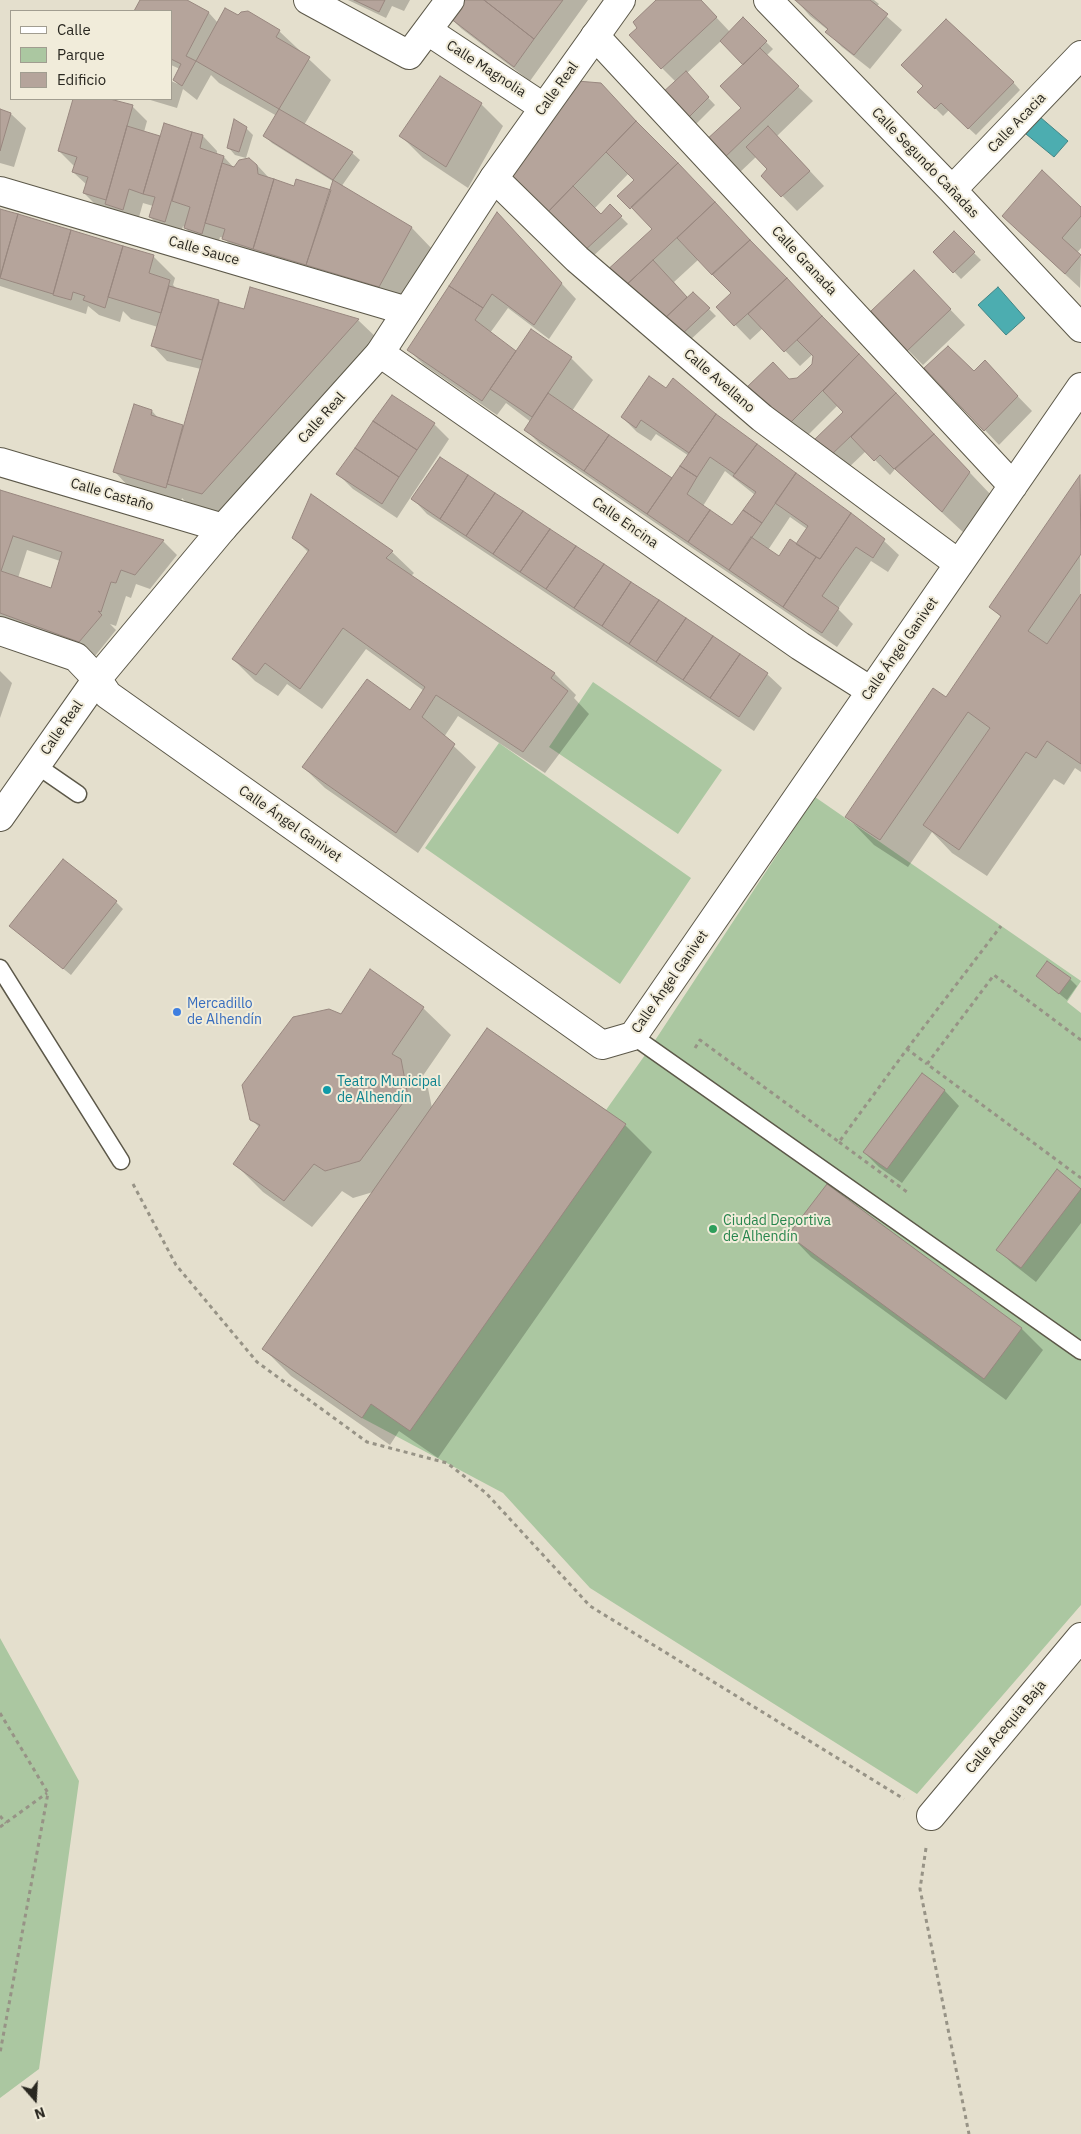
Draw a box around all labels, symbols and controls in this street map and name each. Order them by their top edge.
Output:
legend [10,10,172,100]
text: Calle [57,20,91,39]
street label: Calle Magnolia [443,37,529,101]
text: Parque [57,45,105,64]
street label: Calle Real [532,59,582,119]
text: Edificio [57,70,106,89]
street label: Calle Acacia [984,90,1050,156]
street label: Calle Segundo Cañadas [868,104,982,222]
street label: Calle Granada [768,223,840,299]
street label: Calle Sauce [167,233,241,269]
street label: Calle Avellano [680,346,758,416]
street label: Calle Real [295,389,349,447]
street label: Calle Castaño [68,475,156,515]
street label: Calle Encina [589,494,661,552]
street label: Calle Ángel Ganivet [858,594,942,704]
street label: Calle Real [37,698,87,758]
street label: Calle Ángel Ganivet [235,782,345,866]
street label: Calle Ángel Ganivet [628,927,712,1037]
place label: Mercadillo de Alhendín [187,996,262,1028]
marker: Mercadillo de Alhendín [171,1006,183,1018]
place label: Teatro Municipal de Alhendín [337,1074,441,1106]
marker: Teatro Municipal de Alhendín [321,1084,333,1096]
place label: Ciudad Deportiva de Alhendín [723,1213,831,1246]
marker: Ciudad Deportiva de Alhendín [707,1223,719,1235]
street label: Calle Acequia Baja [962,1677,1050,1777]
north arrow [10,2074,60,2124]
text: N [32,2103,48,2123]

